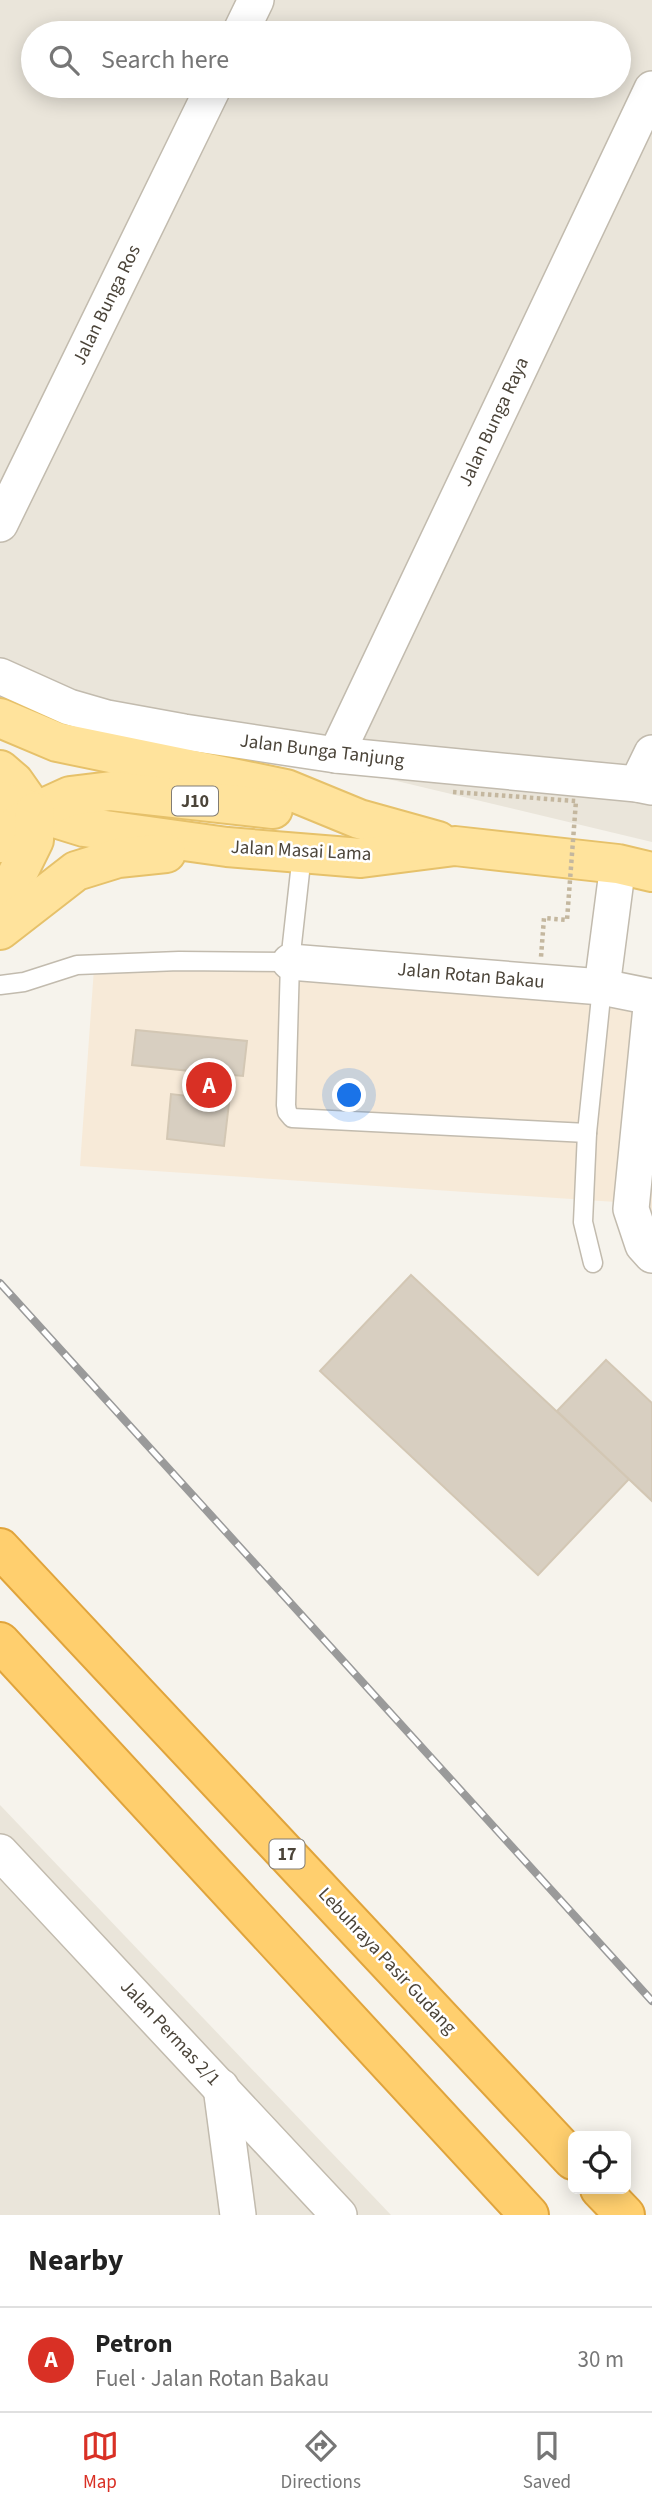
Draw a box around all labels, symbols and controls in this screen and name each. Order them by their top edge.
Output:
search box [21,21,631,98]
icon: search [45,41,83,79]
text: Search here [101,41,229,78]
street label: Jalan Bunga Ros [66,240,148,370]
street label: Jalan Bunga Raya [452,353,536,491]
street label: Jalan Bunga Tanjung [238,728,406,775]
road number: J10 [172,786,218,816]
street label: Jalan Masai Lama [230,834,372,868]
street label: Jalan Rotan Bakau [396,956,546,996]
pin: A [186,1059,232,1111]
your location [332,1078,366,1112]
road number: 17 [270,1840,304,1868]
street label: Lebuhraya Pasir Gudang [312,1882,463,2041]
street label: Jalan Permas 2/1 [114,1974,226,2092]
map controls [568,2131,631,2194]
button: locate [568,2131,631,2194]
text: Nearby [28,2239,123,2282]
text: Petron [95,2325,173,2362]
text: A [44,2343,58,2376]
text: 30 m [577,2343,624,2376]
text: Fuel · Jalan Rotan Bakau [95,2362,329,2395]
tab: Map [81,2427,119,2496]
tab: Directions [281,2427,361,2496]
tab: Saved [523,2427,571,2496]

